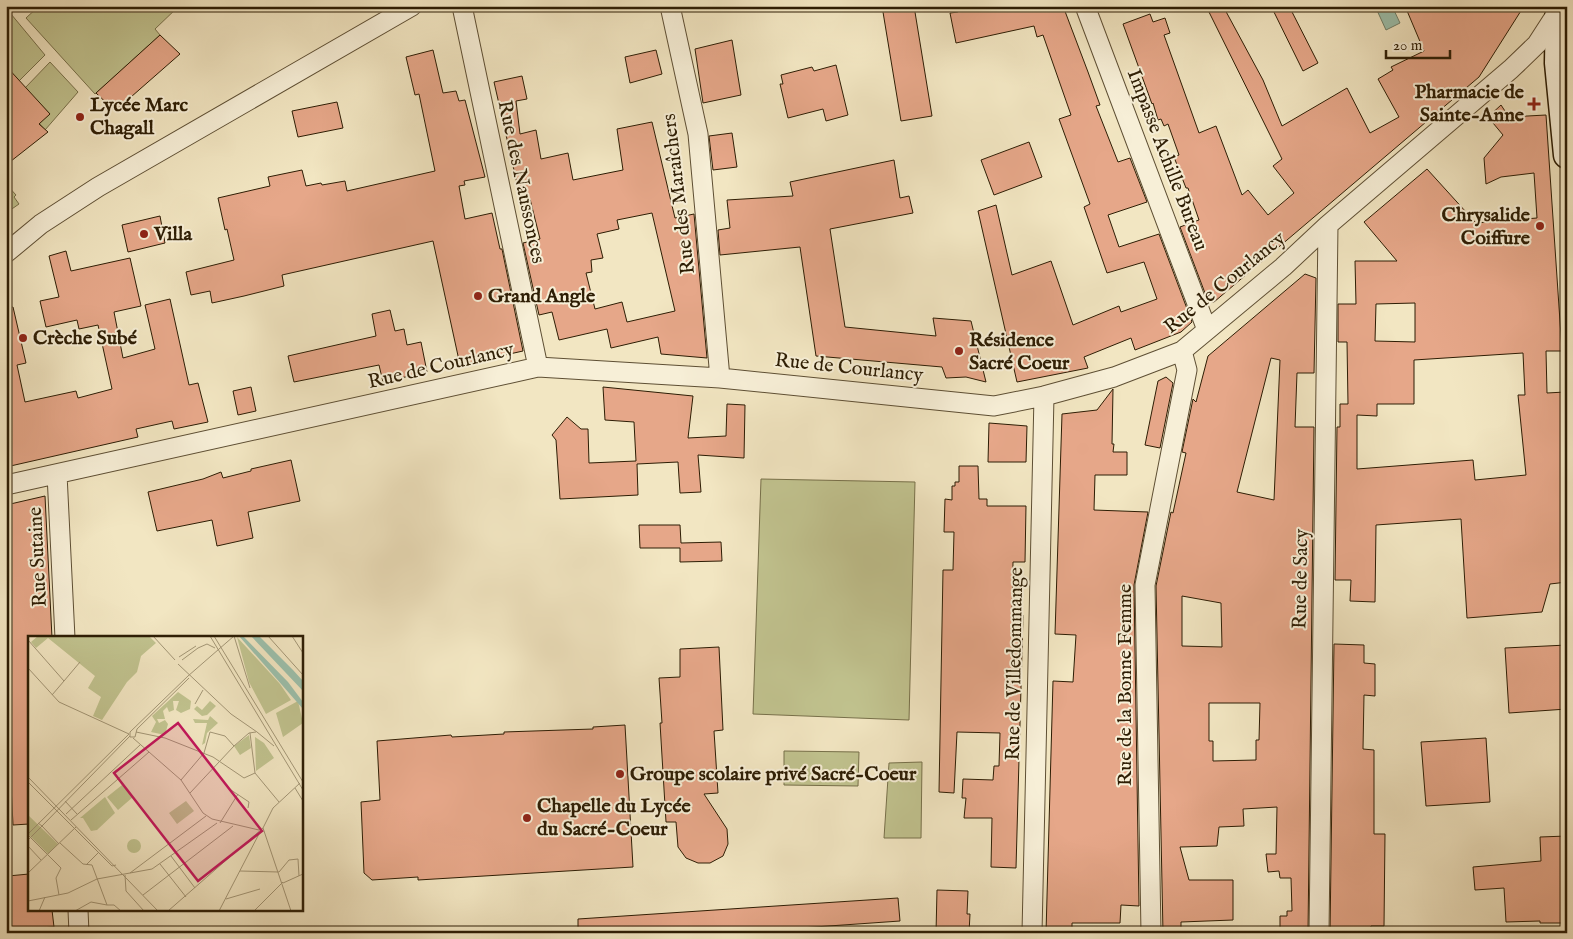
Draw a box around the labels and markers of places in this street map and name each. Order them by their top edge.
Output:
place label: Pharmacie de Sainte-Anne [1414,80,1525,128]
place label: Lycée Marc Chagall [90,93,189,141]
marker: Pharmacie de Sainte-Anne [1528,98,1540,110]
marker: Lycée Marc Chagall [74,111,86,123]
place label: Chrysalide Coiffure [1442,203,1531,251]
marker: Chrysalide Coiffure [1534,220,1546,232]
place label: Villa [153,222,192,247]
marker: Villa [138,228,150,240]
place label: Grand Angle [488,284,596,309]
marker: Grand Angle [472,290,484,302]
place label: Crèche Subé [33,326,138,351]
place label: Résidence Sacré Coeur [969,328,1070,376]
marker: Crèche Subé [17,332,29,344]
marker: Résidence Sacré Coeur [953,345,965,357]
place label: Groupe scolaire privé Sacré-Coeur [630,762,917,787]
marker: Groupe scolaire privé Sacré-Coeur [614,768,626,780]
place label: Chapelle du Lycée du Sacré-Coeur [537,794,692,842]
marker: Chapelle du Lycée du Sacré-Coeur [521,812,533,824]

